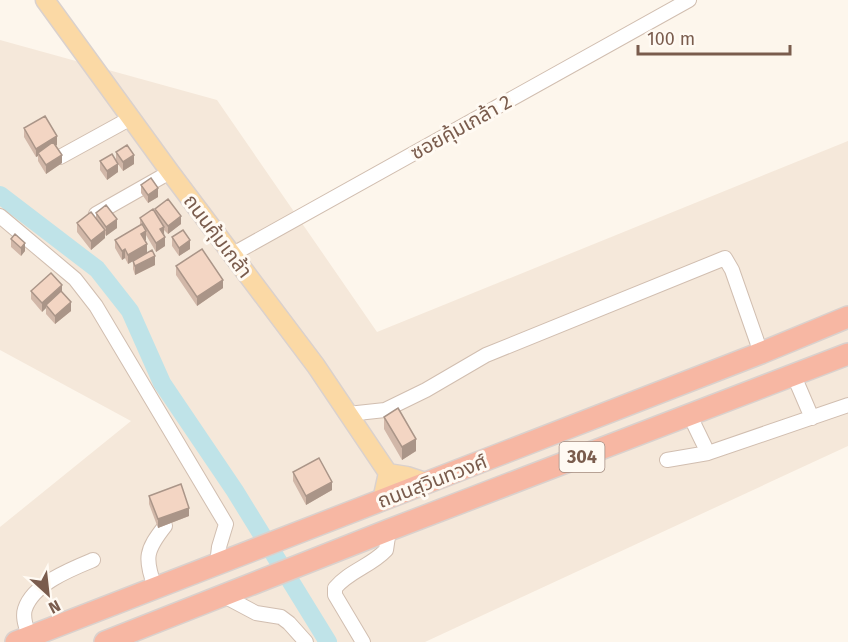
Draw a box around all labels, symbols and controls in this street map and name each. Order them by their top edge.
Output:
scale bar [638,18,790,56]
text: 100 m [647,28,695,50]
street label: ซอยคุ้มเกล้า 2 [406,89,516,165]
street label: ถนนคุ้มเกล้า [179,189,257,283]
road number: 304 [560,442,604,472]
street label: ถนนสุวินทวงศ์ [374,449,490,513]
north arrow [18,564,78,624]
text: N [46,596,64,618]

